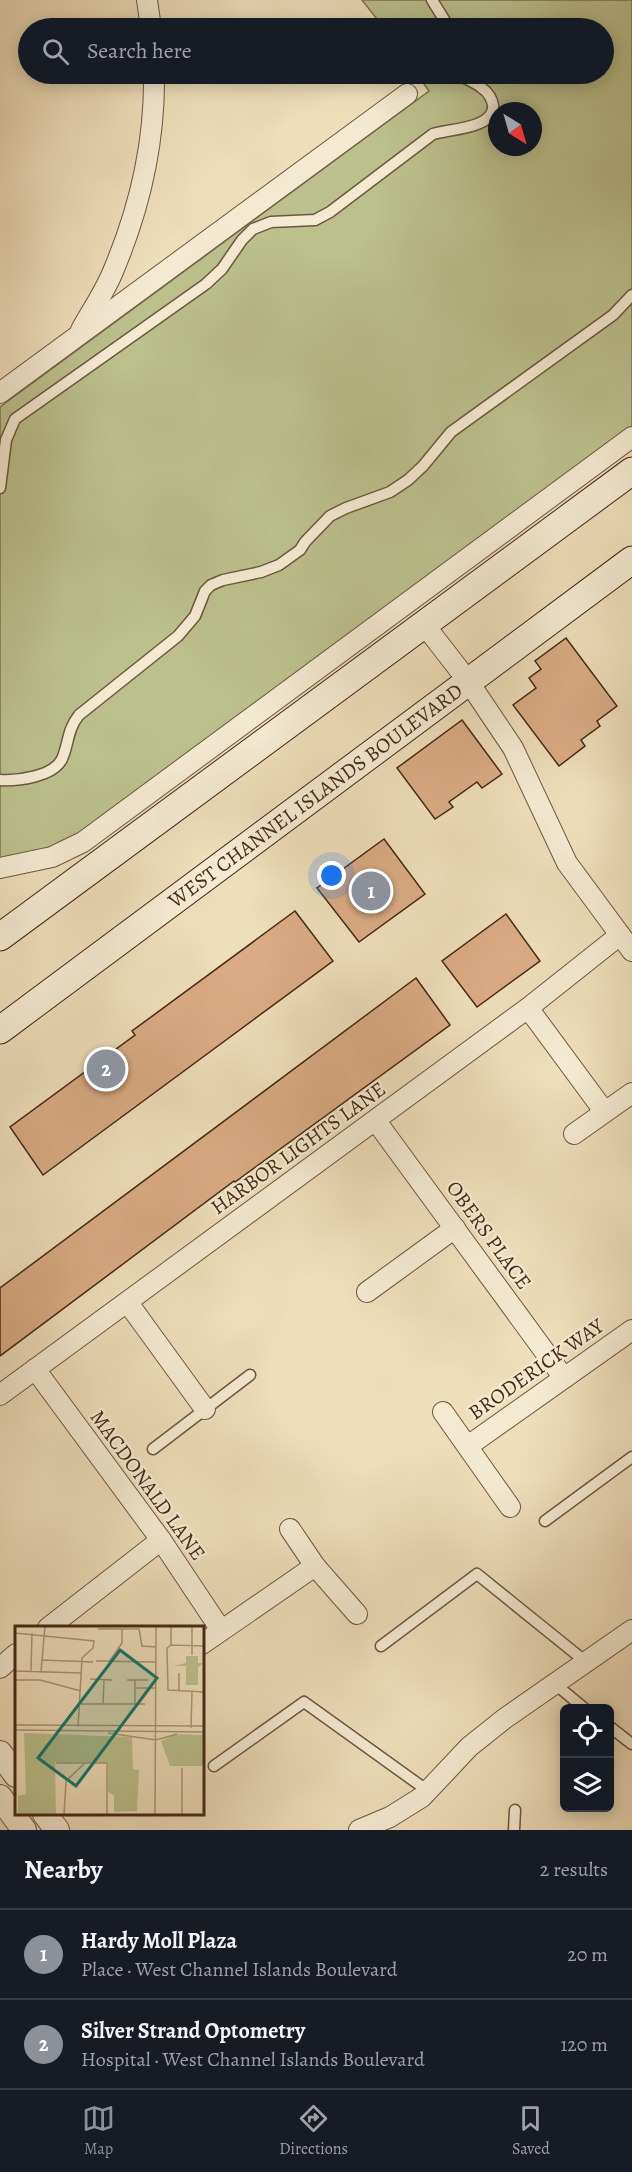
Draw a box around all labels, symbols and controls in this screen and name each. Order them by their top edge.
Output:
search box [18,18,614,84]
icon: search [39,35,72,68]
text: Search here [87,36,192,66]
north arrow [488,102,542,156]
street label: WEST CHANNEL ISLANDS BOULEVARD [162,677,468,915]
your location [317,861,346,890]
pin: 1 [352,868,391,914]
pin: 2 [86,1046,126,1092]
street label: HARBOR LIGHTS LANE [205,1075,391,1221]
street label: OBERS PLACE [440,1175,538,1295]
street label: BRODERICK WAY [463,1311,610,1426]
street label: MACDONALD LANE [84,1404,212,1566]
inset map [15,1626,204,1815]
map controls [560,1704,614,1812]
button: locate [560,1704,614,1758]
button: layers [560,1758,614,1812]
text: Nearby [24,1852,103,1887]
text: 2 results [540,1856,608,1883]
text: Hardy Moll Plaza [81,1926,237,1956]
text: 1 [40,1941,47,1968]
text: 20 m [567,1941,608,1968]
text: Place · West Channel Islands Boulevard [81,1956,397,1983]
text: Silver Strand Optometry [81,2016,305,2046]
text: 2 [39,2031,48,2058]
text: 120 m [560,2031,608,2058]
text: Hospital · West Channel Islands Boulevard [81,2046,425,2073]
tab: Map [82,2102,115,2160]
tab: Directions [279,2102,348,2160]
tab: Saved [512,2102,550,2160]

